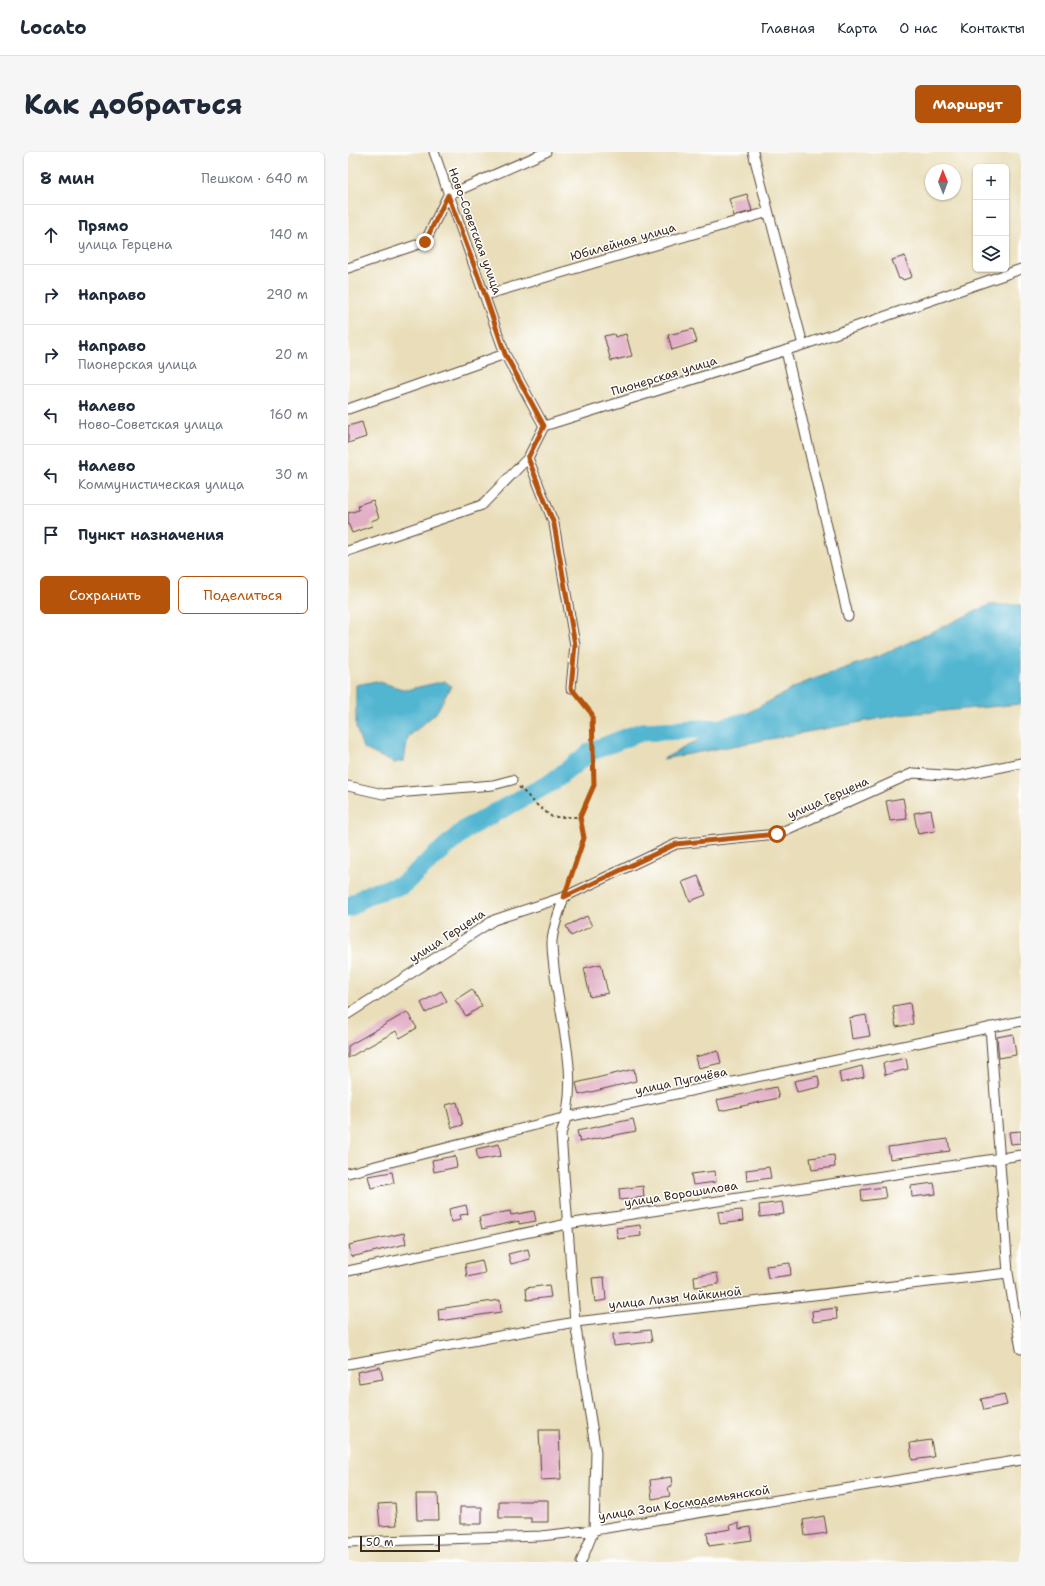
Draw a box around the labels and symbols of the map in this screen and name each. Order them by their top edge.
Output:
north arrow [925,164,961,200]
street label: Ново-Советская улица [445,165,506,297]
street label: Юбилейная улица [568,219,678,265]
route end [416,233,434,251]
street label: Пионерская улица [609,352,719,400]
street label: улица Герцена [785,773,872,823]
route start [768,825,786,843]
street label: улица Герцена [406,905,488,966]
street label: улица Пугачёва [633,1063,729,1099]
street label: улица Ворошилова [623,1177,739,1211]
street label: улица Лизы Чайкиной [608,1283,742,1313]
street label: улица Зои Космодемьянской [597,1482,771,1524]
scale bar [360,1534,440,1553]

